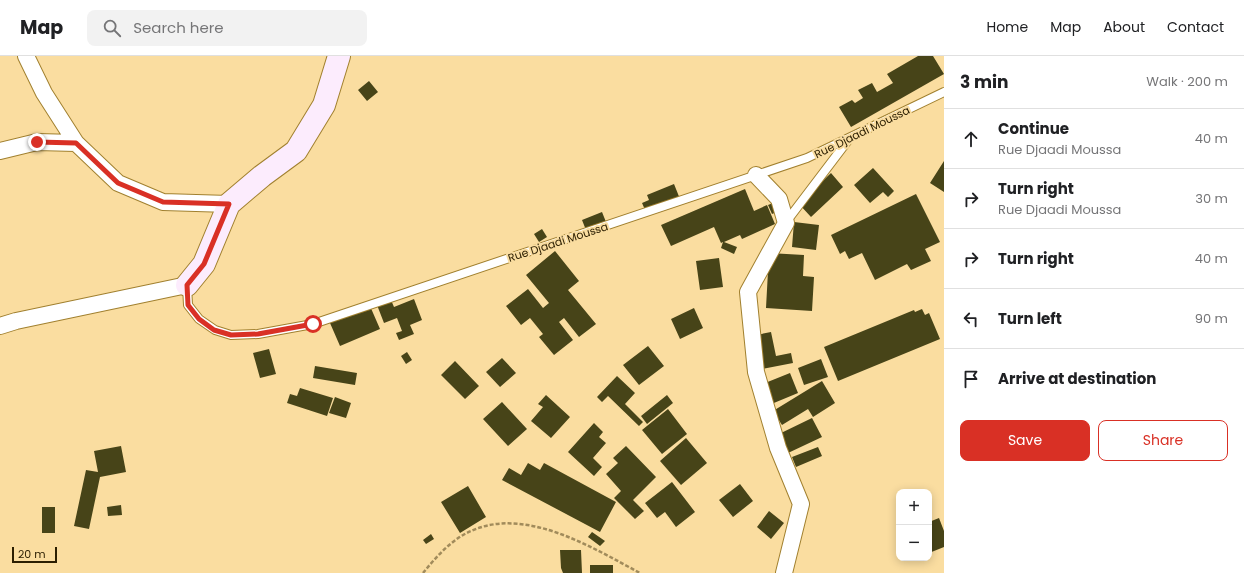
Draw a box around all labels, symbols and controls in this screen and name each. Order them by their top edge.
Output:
search box [87,10,367,46]
text: Map [20,14,63,41]
icon: search [101,17,123,39]
text: Search here [133,17,224,38]
text: Home [986,17,1028,37]
text: Map [1050,17,1081,37]
text: About [1103,17,1145,37]
text: Contact [1167,17,1224,37]
text: 3 min [960,70,1008,94]
text: Walk · 200 m [1146,72,1228,91]
street label: Rue Djaadi Moussa [812,102,912,162]
text: Continue [998,118,1069,139]
icon: ahead [960,128,982,150]
text: 40 m [1195,129,1228,148]
route end [28,133,46,151]
text: Rue Djaadi Moussa [998,140,1121,159]
text: Turn right [998,178,1074,199]
icon: right [960,188,982,210]
text: 30 m [1195,189,1228,208]
text: Rue Djaadi Moussa [998,200,1121,219]
street label: Rue Djaadi Moussa [506,218,610,266]
icon: right [960,248,982,270]
text: Turn right [998,248,1074,269]
text: 40 m [1195,249,1228,268]
icon: left [960,308,982,330]
text: Turn left [998,308,1062,329]
text: 90 m [1195,309,1228,328]
route start [304,315,322,333]
icon: arrive [960,368,982,390]
text: Arrive at destination [998,368,1156,389]
button: Save [960,420,1090,461]
button: Share [1098,420,1228,461]
map controls [896,489,932,561]
button: + [896,489,932,525]
button: − [896,525,932,561]
scale bar [12,545,57,564]
text: 20 m [18,546,46,562]

